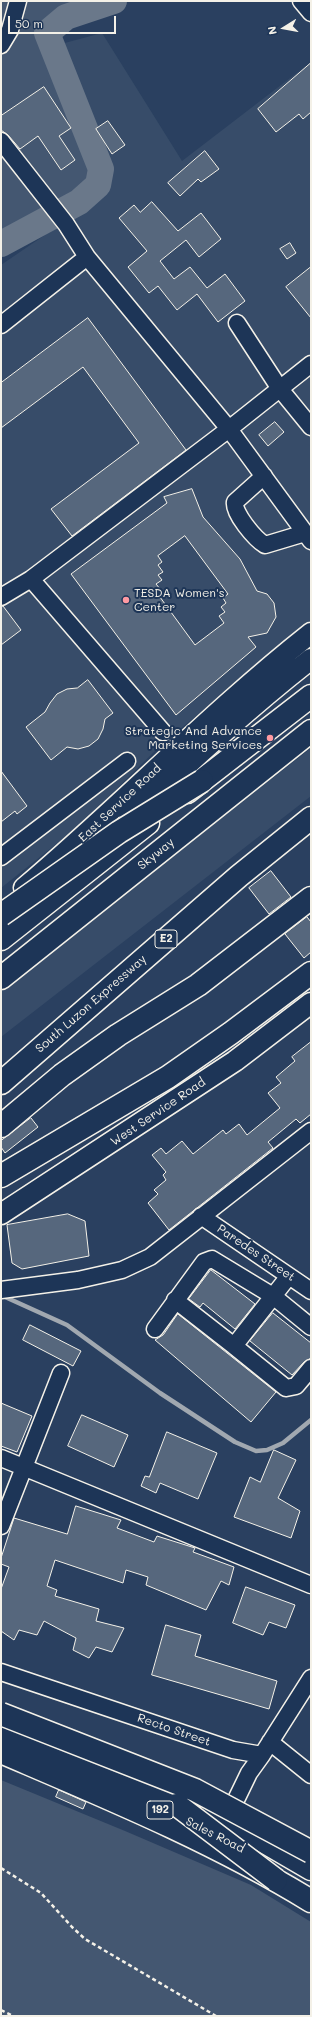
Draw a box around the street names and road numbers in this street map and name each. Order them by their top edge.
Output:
street label: East Service Road [76,761,164,845]
street label: Skyway [135,835,177,873]
road number: E2 [155,930,177,948]
street label: South Luzon Expressway [33,952,149,1056]
street label: West Service Road [108,1075,208,1149]
street label: Paredes Street [214,1222,298,1284]
street label: Recto Street [135,1711,213,1749]
road number: 192 [147,1801,173,1819]
street label: Sales Road [183,1814,247,1856]

